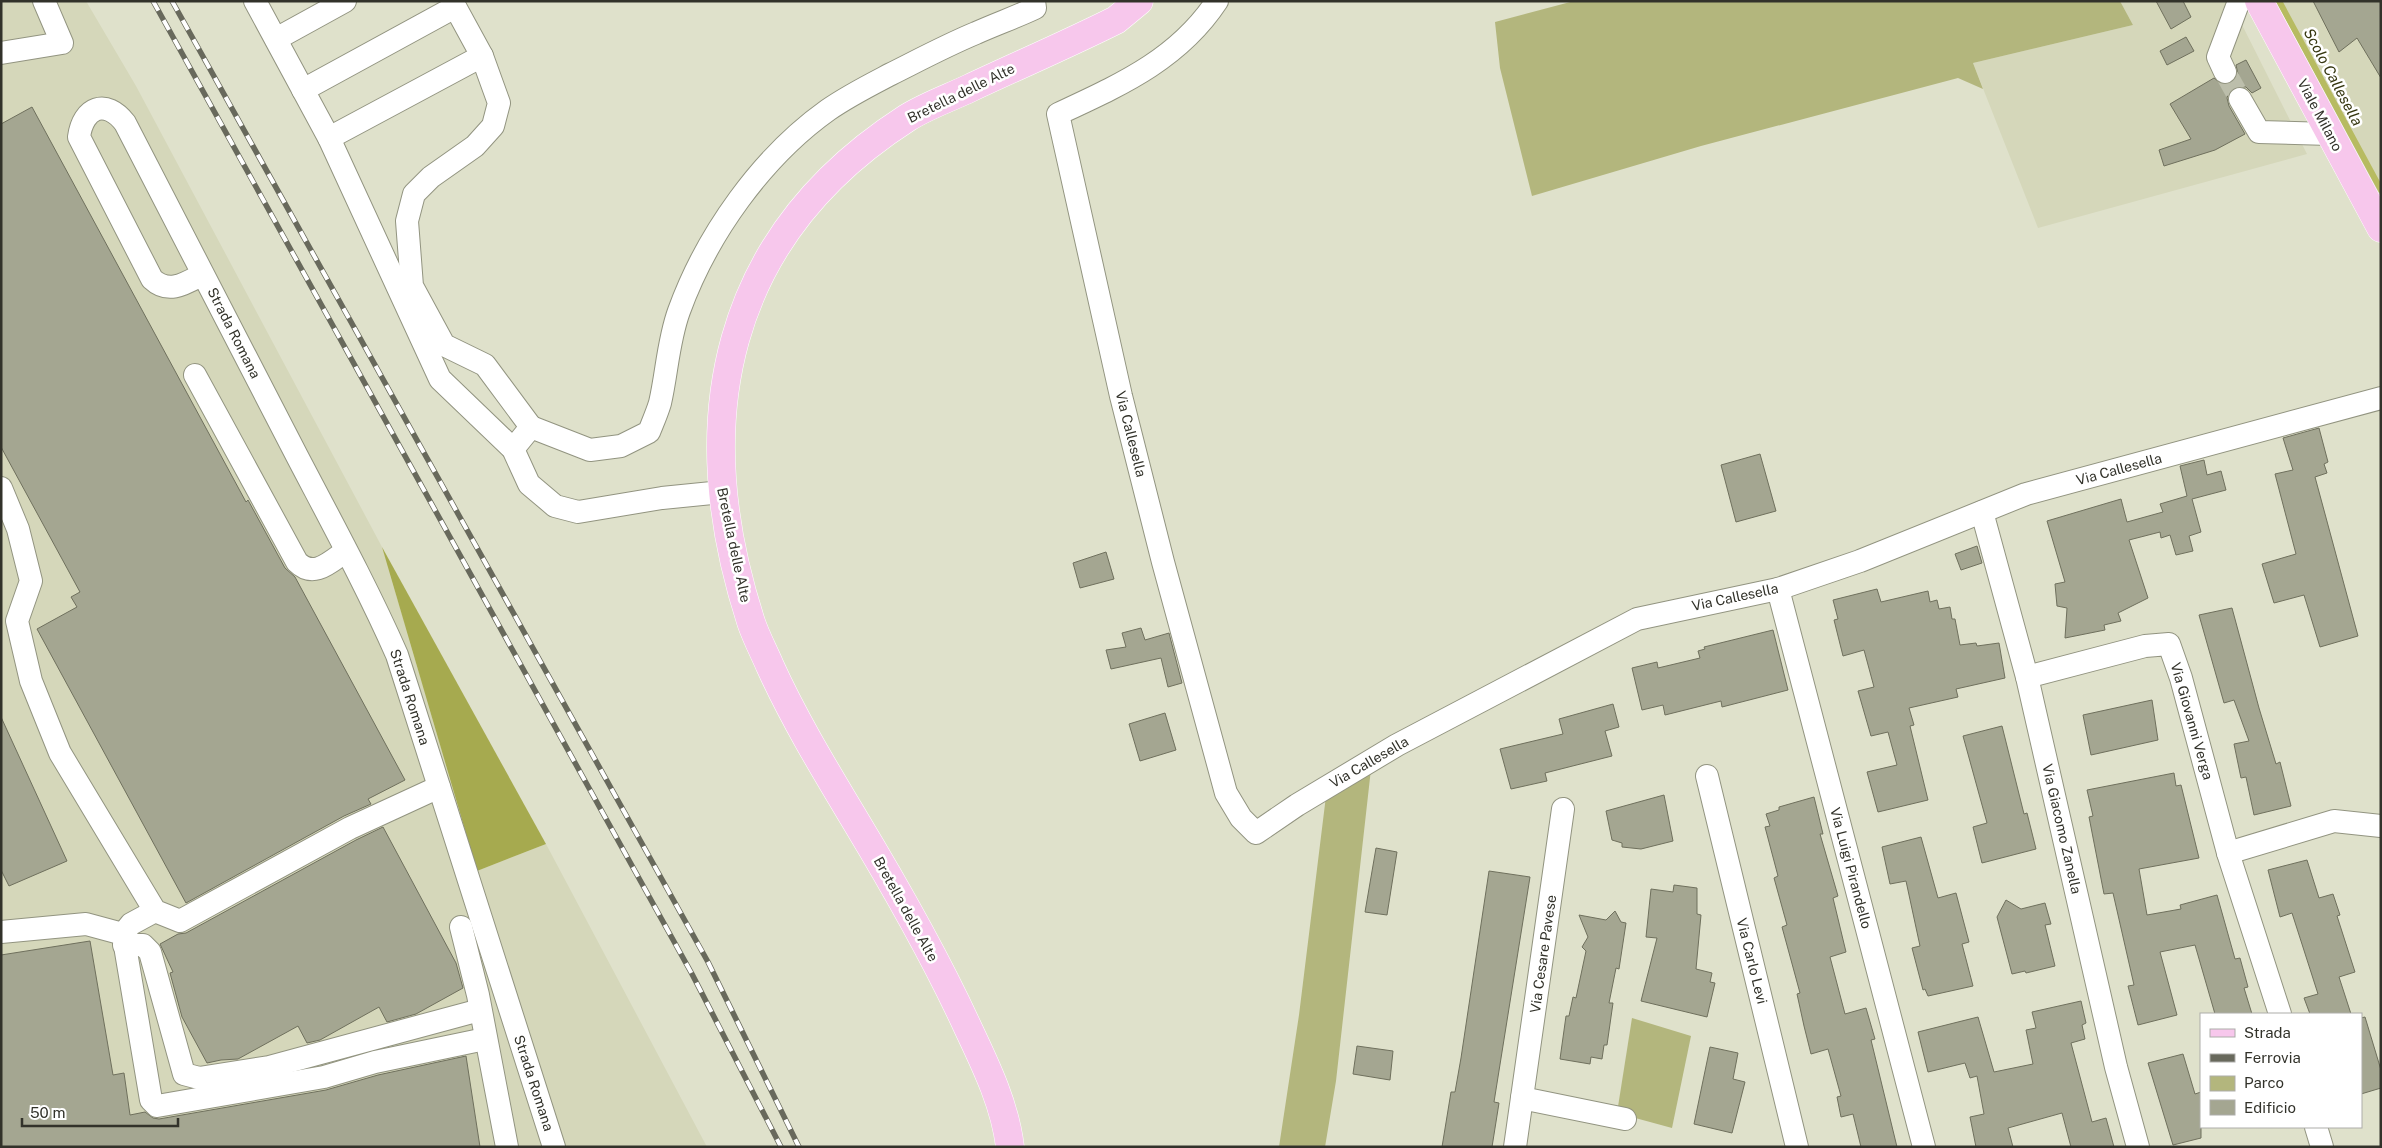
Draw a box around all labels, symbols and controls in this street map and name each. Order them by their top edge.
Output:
water label: Scolo Callesella [2301,25,2366,128]
street label: Bretella delle Alte [905,60,1017,126]
street label: Viale Milano [2294,76,2346,154]
street label: Strada Romana [204,285,264,381]
street label: Via Callesella [1113,389,1149,479]
street label: Via Callesella [2074,450,2164,488]
street label: Bretella delle Alte [714,486,754,604]
street label: Via Callesella [1690,580,1780,614]
street label: Strada Romana [387,647,433,747]
street label: Via Giovanni Verga [2168,661,2216,781]
street label: Via Callesella [1327,733,1411,791]
street label: Via Giacomo Zanella [2039,762,2085,896]
street label: Via Luigi Pirandello [1827,806,1875,931]
street label: Bretella delle Alte [871,854,941,964]
street label: Via Cesare Pavese [1527,894,1559,1014]
street label: Via Carlo Levi [1734,916,1770,1006]
legend [2200,1013,2362,1128]
text: Strada [2244,1024,2291,1041]
street label: Strada Romana [511,1033,557,1133]
text: Ferrovia [2244,1049,2301,1066]
text: Parco [2244,1074,2284,1091]
scale bar [22,1096,179,1128]
text: Edificio [2244,1099,2296,1116]
text: 50 m [30,1104,65,1121]

